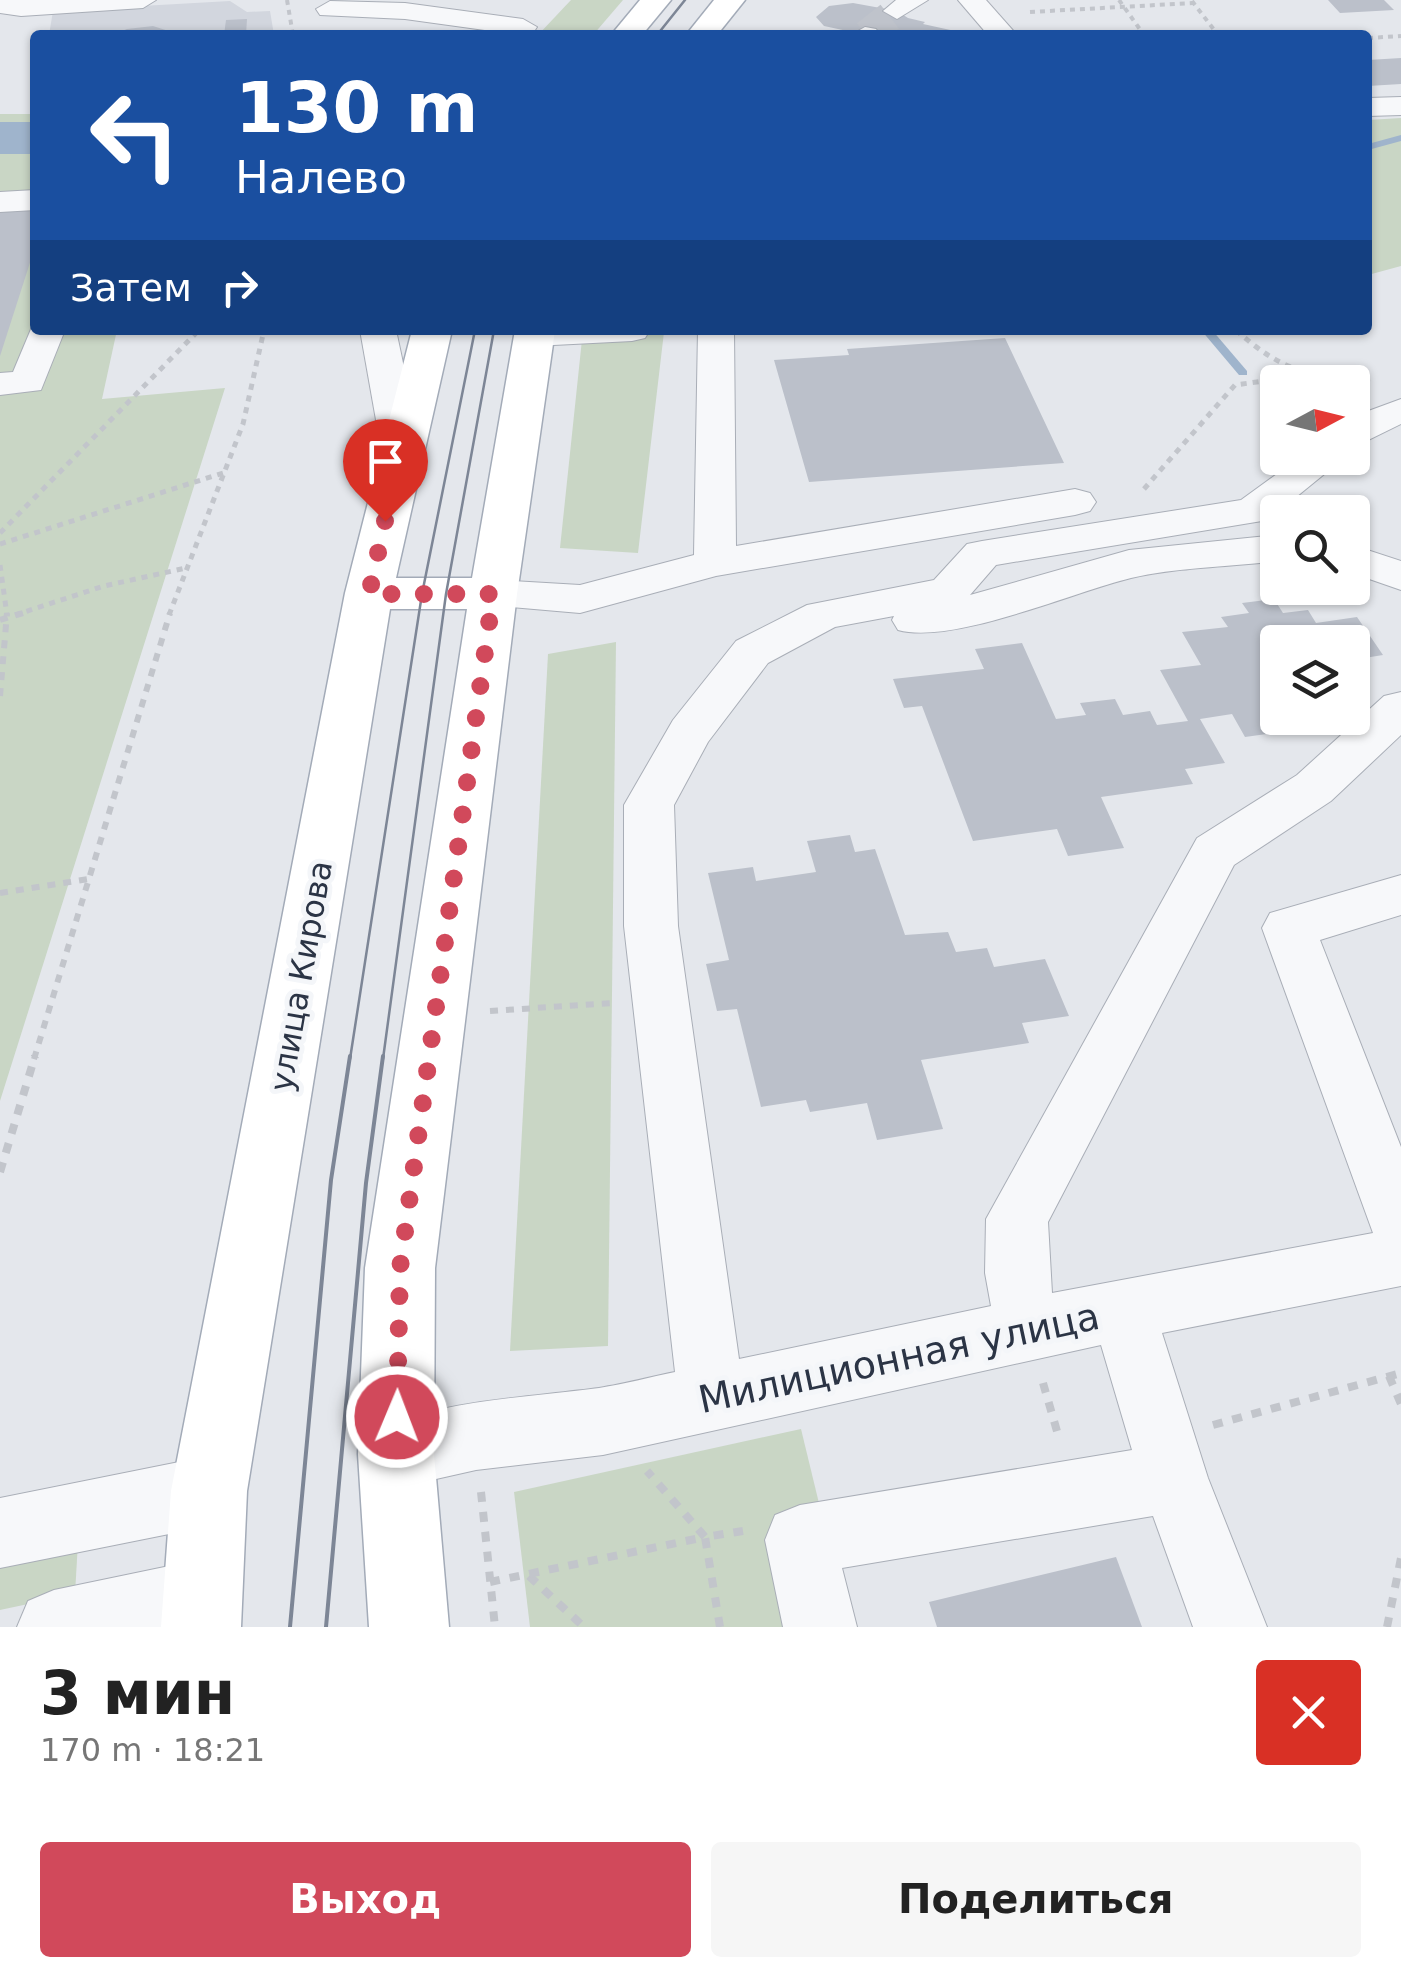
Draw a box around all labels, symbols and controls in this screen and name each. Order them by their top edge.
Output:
text: 130 m [235,67,478,149]
icon: left [70,70,200,200]
text: Налево [235,151,407,204]
icon: right [212,260,267,315]
text: Затем [70,266,192,310]
north arrow [1260,365,1370,475]
map controls [1260,365,1370,735]
pin [343,419,428,522]
icon: arrive [358,434,413,489]
button: search [1260,495,1370,605]
button: layers [1260,625,1370,735]
street label: улица Кирова [262,858,340,1094]
street label: Милиционная улица [694,1294,1104,1422]
position arrow [345,1365,449,1469]
text: 3 мин [40,1658,235,1728]
button: close [1256,1660,1361,1765]
text: 170 m · 18:21 [40,1731,265,1769]
button: Выход [40,1842,691,1957]
button: Поделиться [711,1842,1361,1957]

